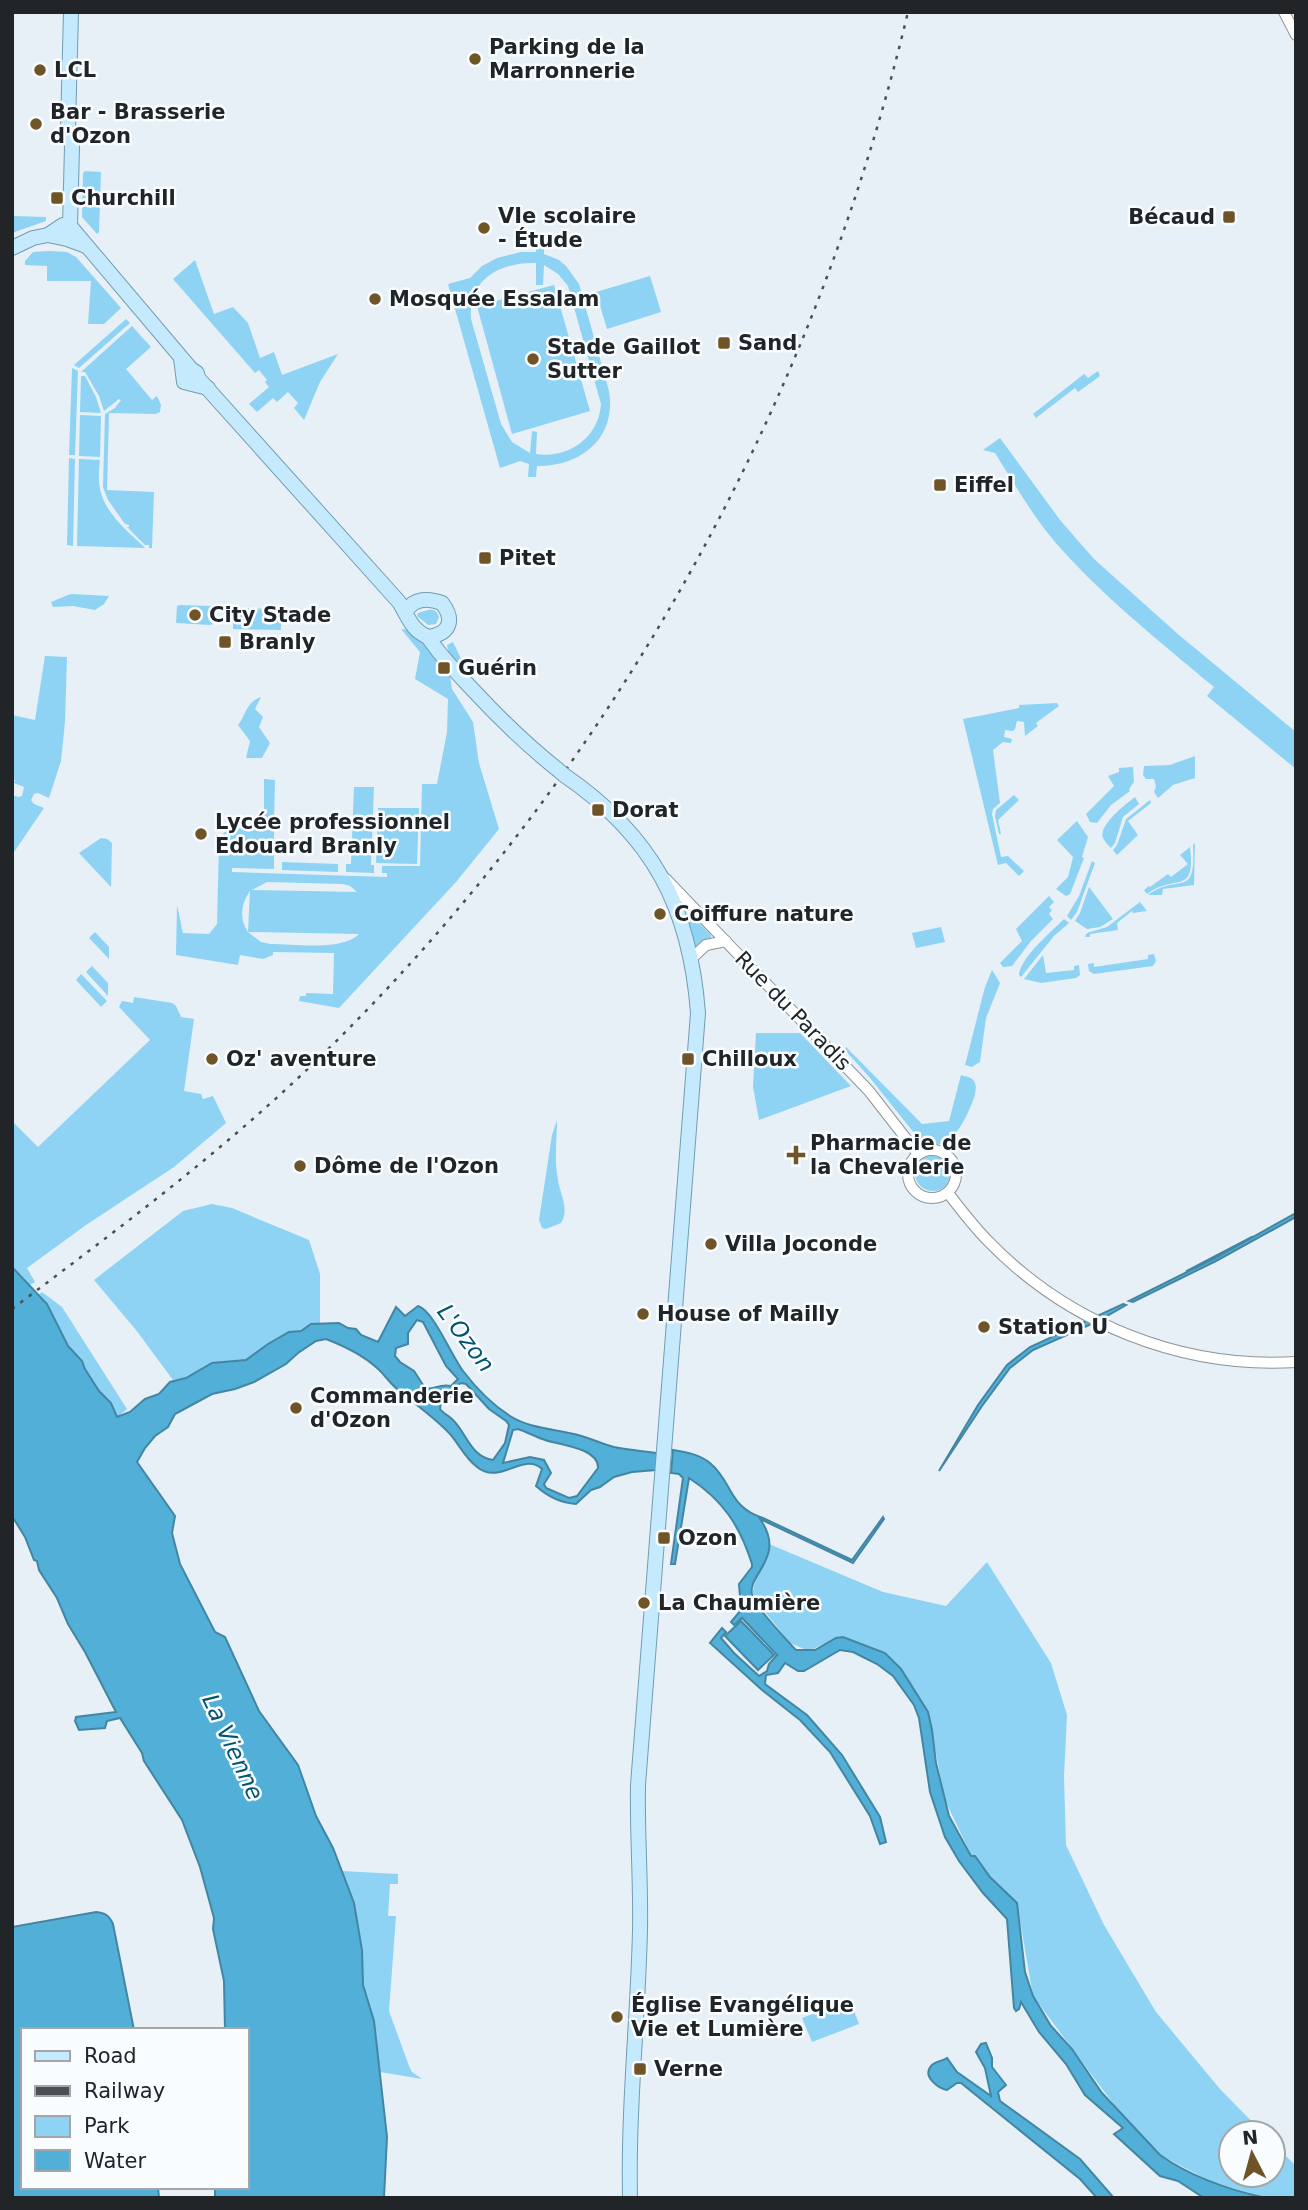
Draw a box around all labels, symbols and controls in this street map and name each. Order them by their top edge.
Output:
place label: Parking de la Marronnerie [489,35,645,83]
marker: Parking de la Marronnerie [467,51,483,67]
place label: LCL [54,58,96,82]
marker: LCL [32,62,48,78]
place label: Bar - Brasserie d'Ozon [50,100,225,148]
marker: Bar - Brasserie d'Ozon [28,116,44,132]
place label: Churchill [71,186,176,210]
marker: Churchill [49,190,65,206]
place label: VIe scolaire - Étude [498,204,636,252]
place label: Bécaud [1128,205,1215,229]
marker: Bécaud [1221,209,1237,225]
marker: VIe scolaire - Étude [476,220,492,236]
place label: Mosquée Essalam [389,287,599,311]
marker: Mosquée Essalam [367,291,383,307]
place label: Sand [738,331,797,355]
place label: Stade Gaillot Sutter [547,335,700,383]
marker: Sand [716,335,732,351]
marker: Stade Gaillot Sutter [525,351,541,367]
place label: Eiffel [954,473,1014,497]
marker: Eiffel [932,477,948,493]
place label: Pitet [499,546,556,570]
marker: Pitet [477,550,493,566]
place label: City Stade [209,603,331,627]
marker: City Stade [187,607,203,623]
place label: Branly [239,630,316,654]
marker: Branly [217,634,233,650]
place label: Guérin [458,656,537,680]
marker: Guérin [436,660,452,676]
place label: Dorat [612,798,678,822]
marker: Dorat [590,802,606,818]
place label: Lycée professionnel Edouard Branly [215,810,450,858]
marker: Lycée professionnel Edouard Branly [193,826,209,842]
place label: Coiffure nature [674,902,854,926]
marker: Coiffure nature [652,906,668,922]
street label: Rue du Paradis [730,947,856,1075]
place label: Oz' aventure [226,1047,376,1071]
place label: Chilloux [702,1047,797,1071]
marker: Oz' aventure [204,1051,220,1067]
marker: Chilloux [680,1051,696,1067]
place label: Pharmacie de la Chevalerie [810,1131,971,1179]
marker: Pharmacie de la Chevalerie [788,1147,804,1163]
place label: Dôme de l'Ozon [314,1154,499,1178]
marker: Dôme de l'Ozon [292,1158,308,1174]
place label: Villa Joconde [725,1232,877,1256]
marker: Villa Joconde [703,1236,719,1252]
water label: L'Ozon [432,1299,500,1377]
place label: House of Mailly [657,1302,840,1326]
marker: House of Mailly [635,1306,651,1322]
place label: Station U [998,1315,1108,1339]
marker: Station U [976,1319,992,1335]
place label: Commanderie d'Ozon [310,1384,474,1432]
marker: Commanderie d'Ozon [288,1400,304,1416]
place label: Ozon [678,1526,737,1550]
marker: Ozon [656,1530,672,1546]
place label: La Chaumière [658,1591,820,1615]
marker: La Chaumière [636,1595,652,1611]
water label: La Vienne [197,1690,269,1804]
place label: Église Evangélique Vie et Lumière [631,1992,854,2041]
marker: Église Evangélique Vie et Lumière [609,2009,625,2025]
legend [21,2028,248,2189]
text: Road [84,2044,137,2068]
place label: Verne [654,2057,723,2081]
marker: Verne [632,2061,648,2077]
text: Railway [84,2079,165,2103]
text: Park [84,2114,130,2138]
north arrow [1217,2119,1287,2189]
text: N [1241,2125,1259,2149]
text: Water [84,2149,146,2173]

